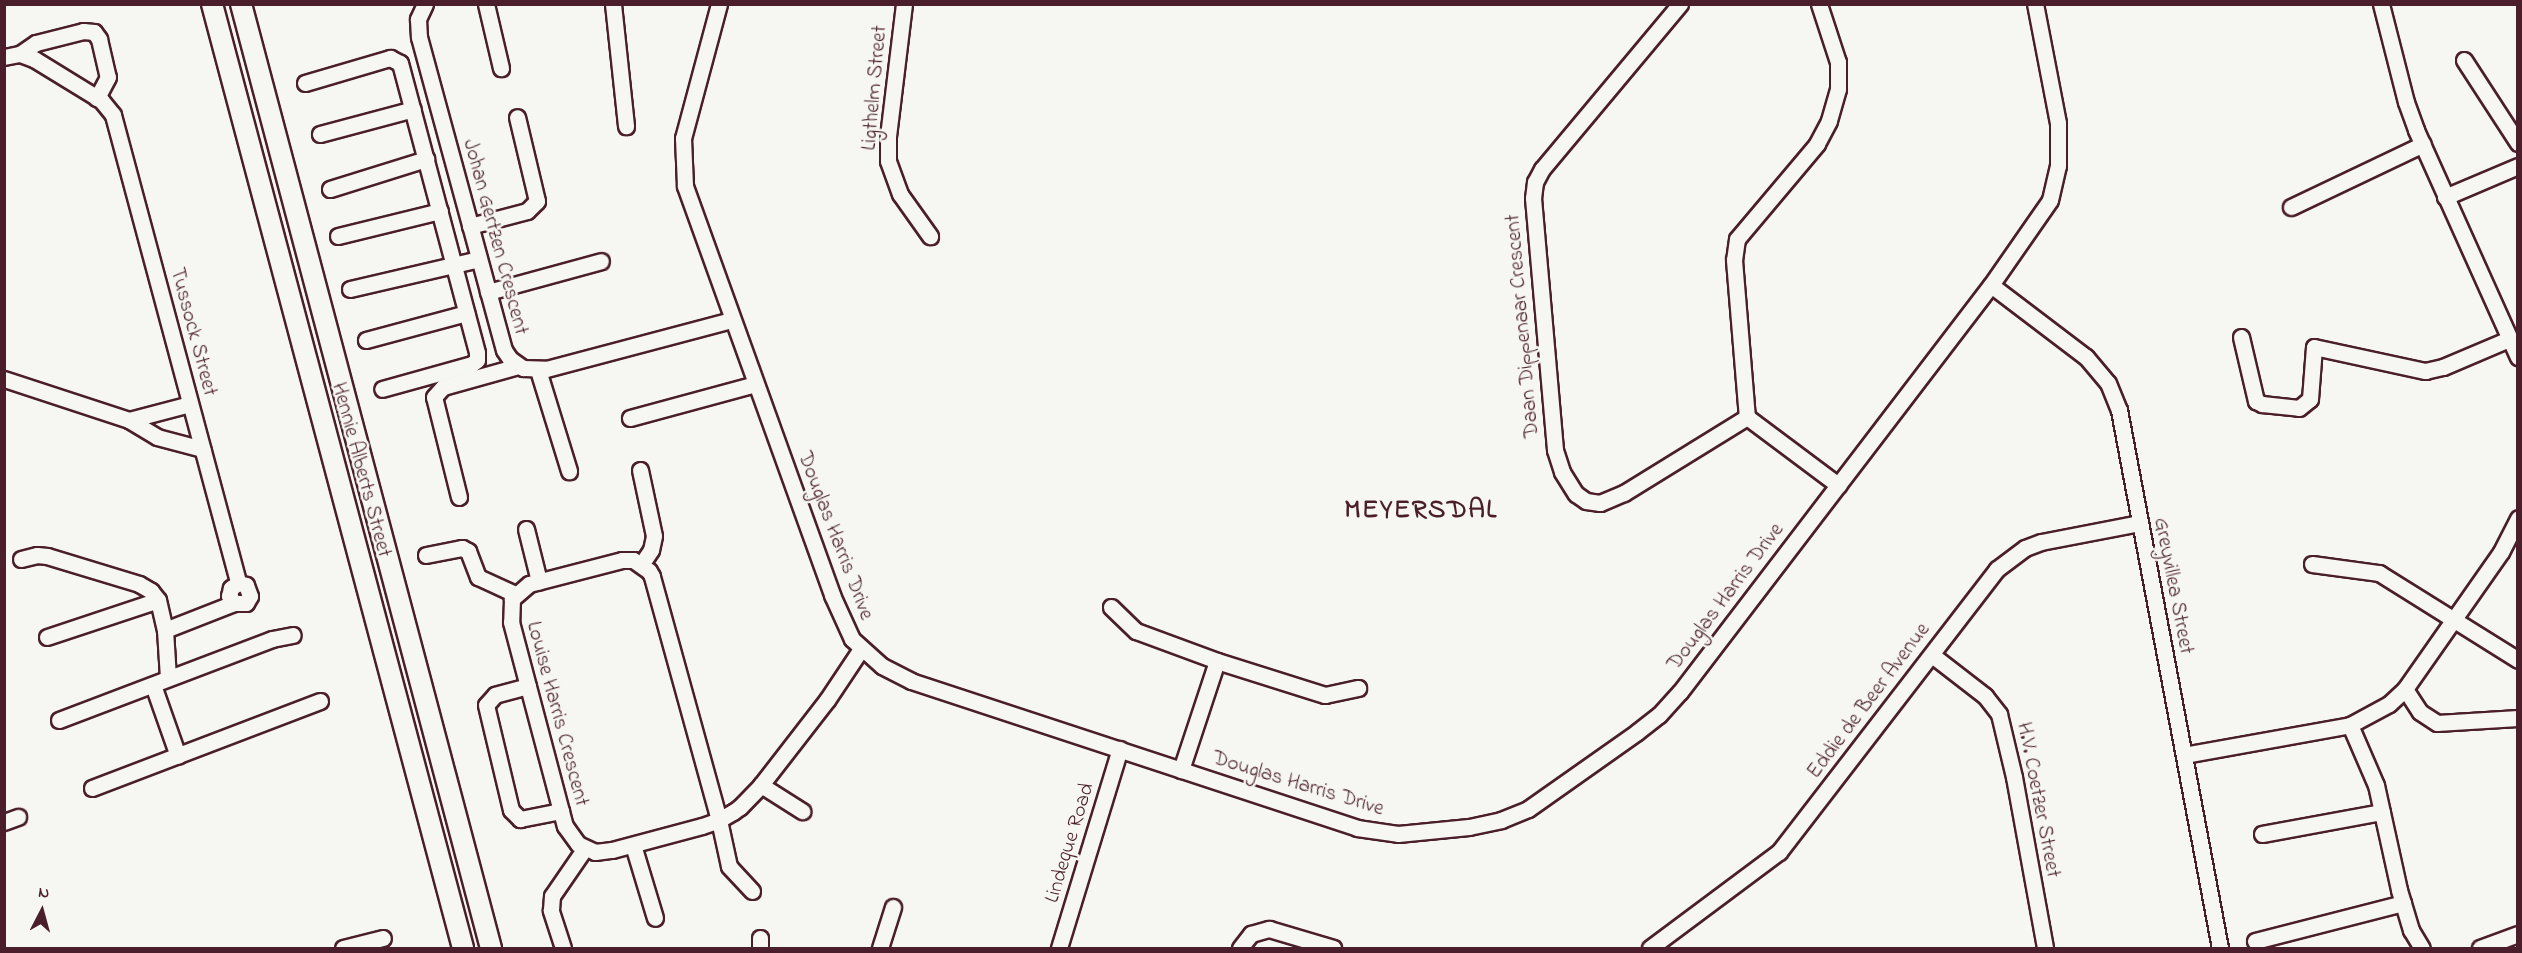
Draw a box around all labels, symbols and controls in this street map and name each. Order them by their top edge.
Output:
street label: Ligthelm Street [857,24,893,152]
street label: Johan Gertzen Crescent [457,136,533,338]
street label: Daan Dippenaar Crescent [1501,213,1545,439]
street label: Tussock Street [164,265,222,399]
street label: Hennie Alberts Street [326,380,396,560]
street label: Douglas Harris Drive [791,448,879,624]
district label: MEYERSDAL [1344,495,1498,527]
street label: Greyvillea Street [2147,516,2199,656]
street label: Douglas Harris Drive [1662,518,1790,676]
street label: Eddie de Beer Avenue [1802,618,1936,784]
street label: Louise Harris Crescent [520,619,594,809]
street label: H.V. Coetzer Street [2011,720,2065,880]
street label: Douglas Harris Drive [1209,746,1387,822]
street label: Lindeque Road [1040,780,1100,906]
north arrow [12,881,72,941]
text: N [37,881,51,906]

